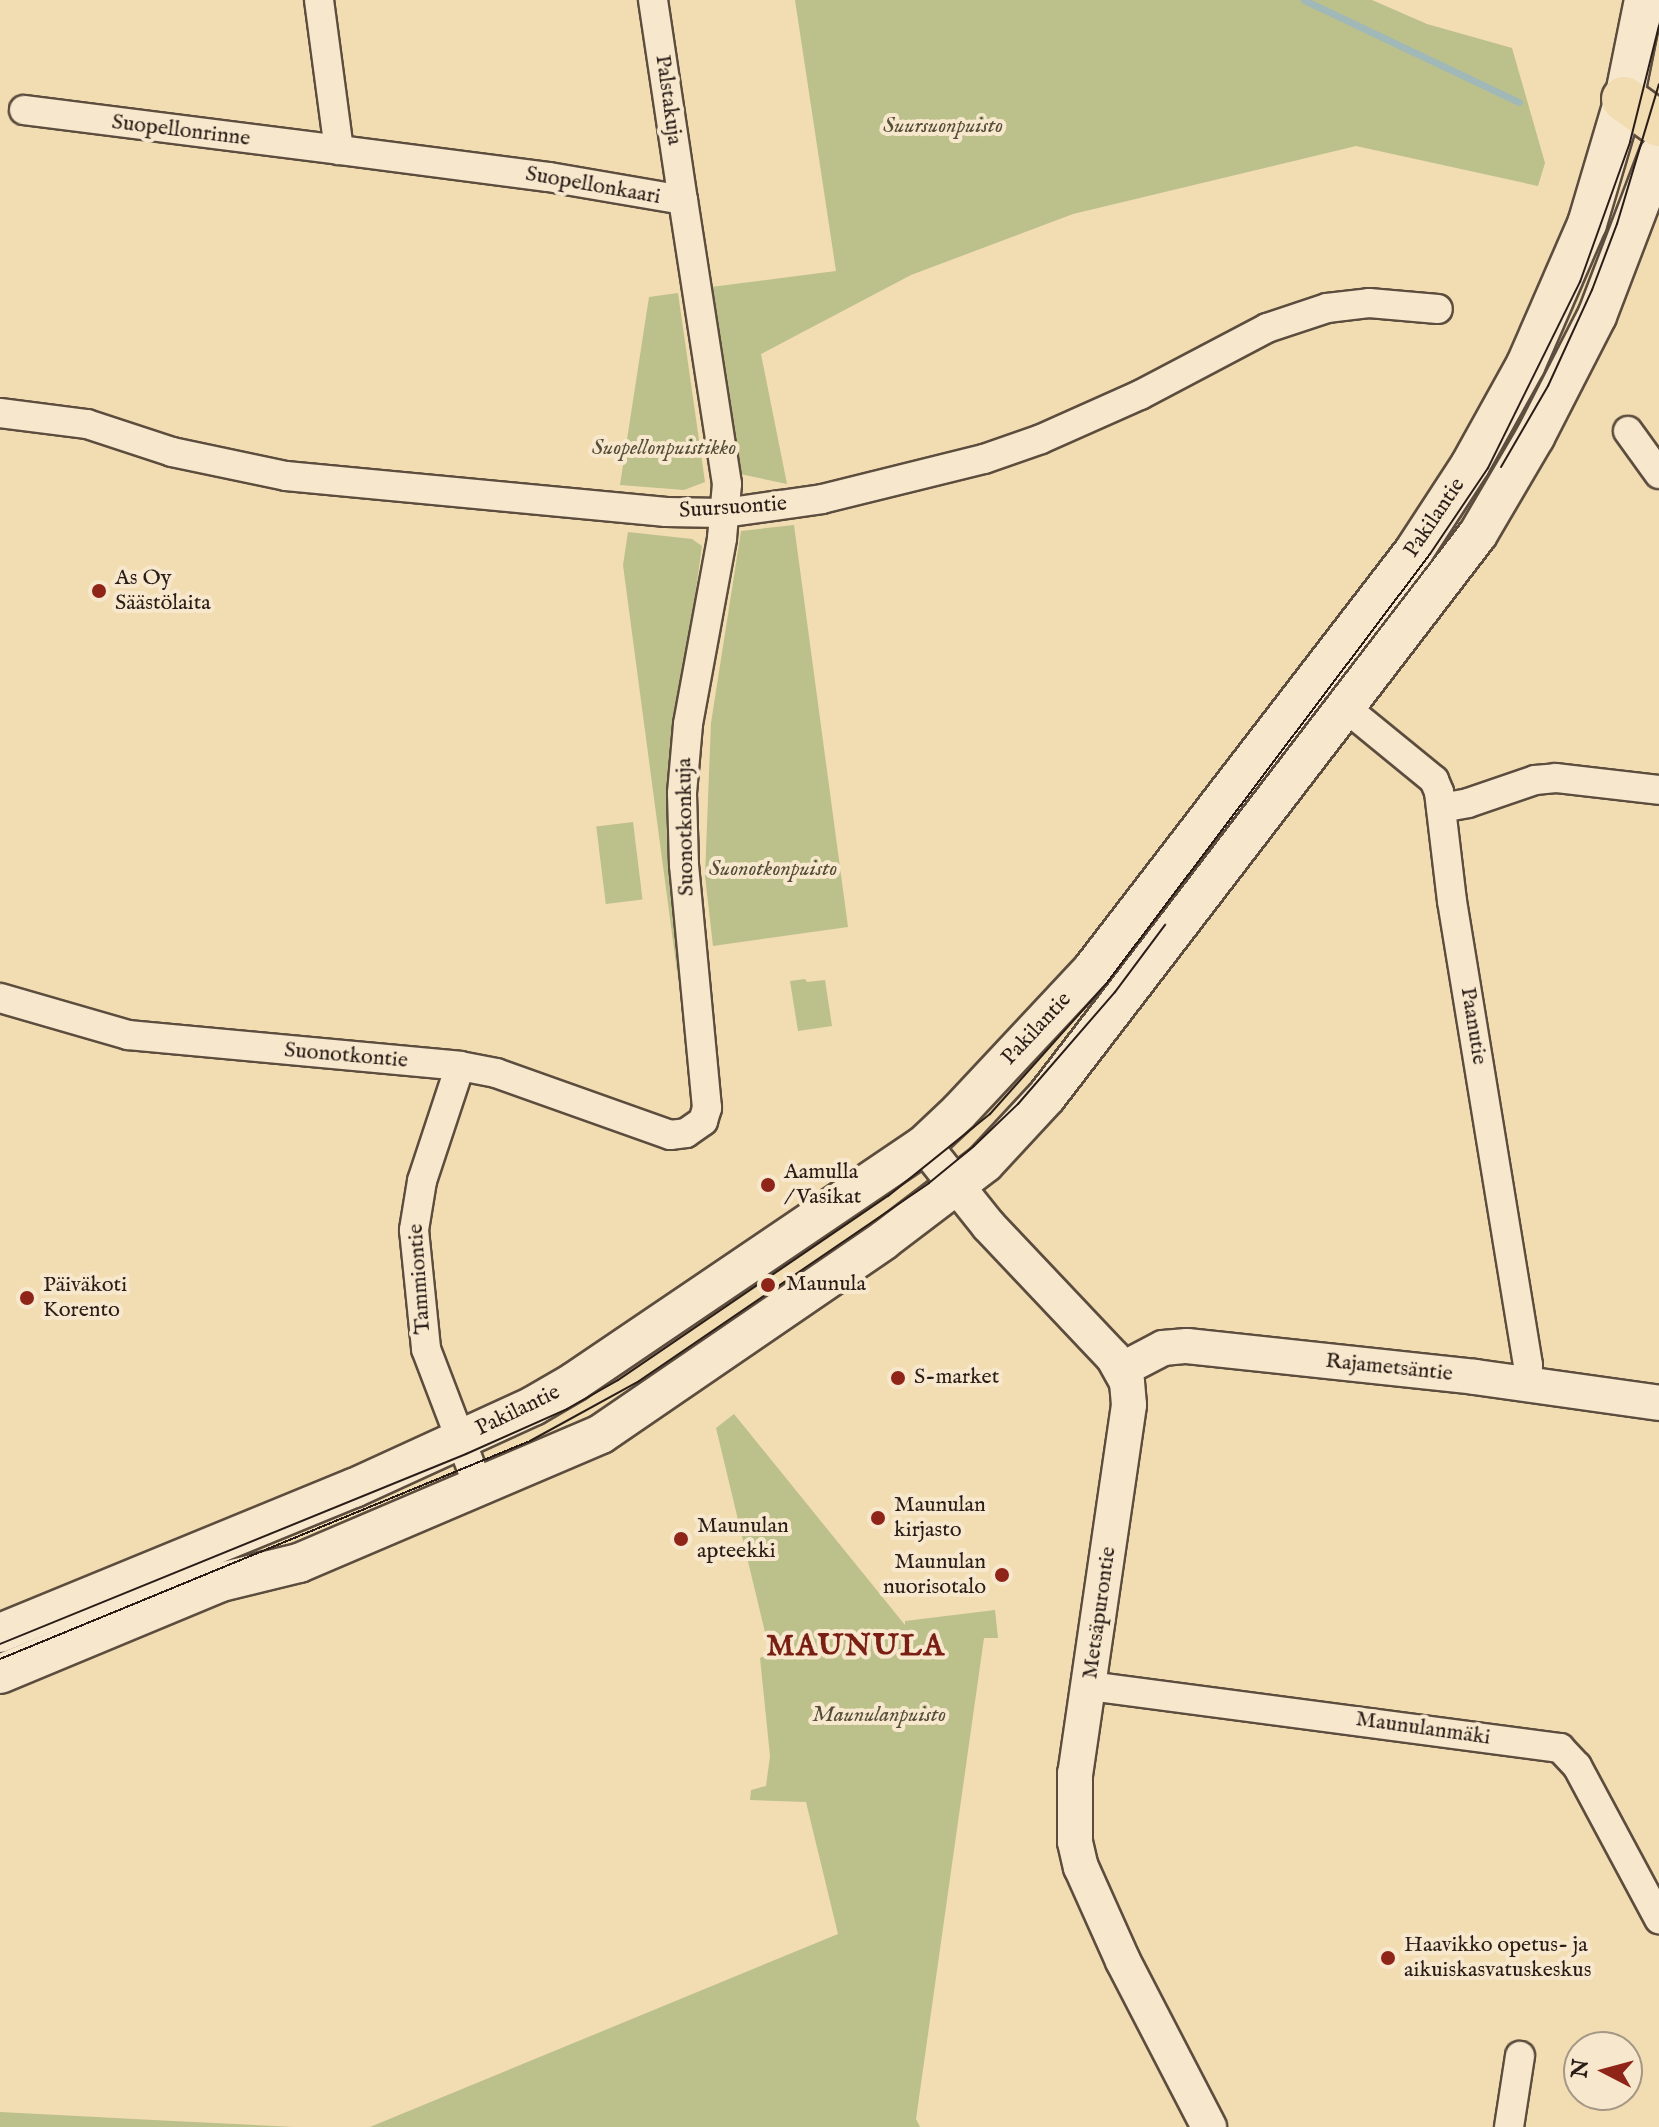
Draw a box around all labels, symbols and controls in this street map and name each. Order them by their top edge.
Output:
street label: Palstakuja [649,53,687,147]
street label: Suopellonrinne [110,109,252,153]
park label: Suursuonpuisto [883,114,1003,140]
street label: Suopellonkaari [523,161,663,211]
park label: Suopellonpuistikko [592,436,736,462]
street label: Pakilantie [1399,473,1471,563]
street label: Suursuontie [678,491,788,525]
place label: As Oy Säästölaita [115,565,211,616]
marker: As Oy Säästölaita [90,582,108,600]
street label: Suonotkonkuja [672,758,700,896]
park label: Suonotkonpuisto [709,857,837,883]
street label: Paanutie [1454,985,1492,1067]
street label: Pakilantie [997,987,1077,1071]
street label: Suonotkontie [283,1037,409,1075]
place label: Aamulla / Vasikat [784,1159,861,1210]
marker: Aamulla / Vasikat [759,1176,777,1194]
street label: Tammiontie [403,1223,437,1335]
place label: Päiväkoti Korento [43,1272,127,1324]
place label: Maunula [786,1272,866,1298]
marker: Maunula [757,1274,779,1296]
marker: Päiväkoti Korento [18,1289,36,1307]
street label: Rajametsäntie [1324,1348,1454,1388]
place label: S-market [914,1365,999,1391]
marker: S-market [889,1369,907,1387]
street label: Pakilantie [472,1379,564,1443]
place label: Maunulan kirjasto [894,1492,986,1544]
marker: Maunulan kirjasto [869,1509,887,1527]
place label: Maunulan apteekki [697,1513,789,1564]
marker: Maunulan apteekki [672,1530,690,1548]
street label: Metsäpurontie [1078,1545,1122,1681]
place label: Maunulan nuorisotalo [883,1549,986,1600]
marker: Maunulan nuorisotalo [993,1566,1011,1584]
district label: MAUNULA [766,1629,946,1665]
park label: Maunulanpuisto [812,1703,946,1729]
street label: Maunulanmäki [1354,1706,1492,1752]
place label: Haavikko opetus- ja aikuiskasvatuskeskus [1404,1932,1591,1984]
marker: Haavikko opetus- ja aikuiskasvatuskeskus [1379,1949,1397,1967]
north arrow [1563,2031,1643,2111]
text: N [1566,2058,1596,2080]

